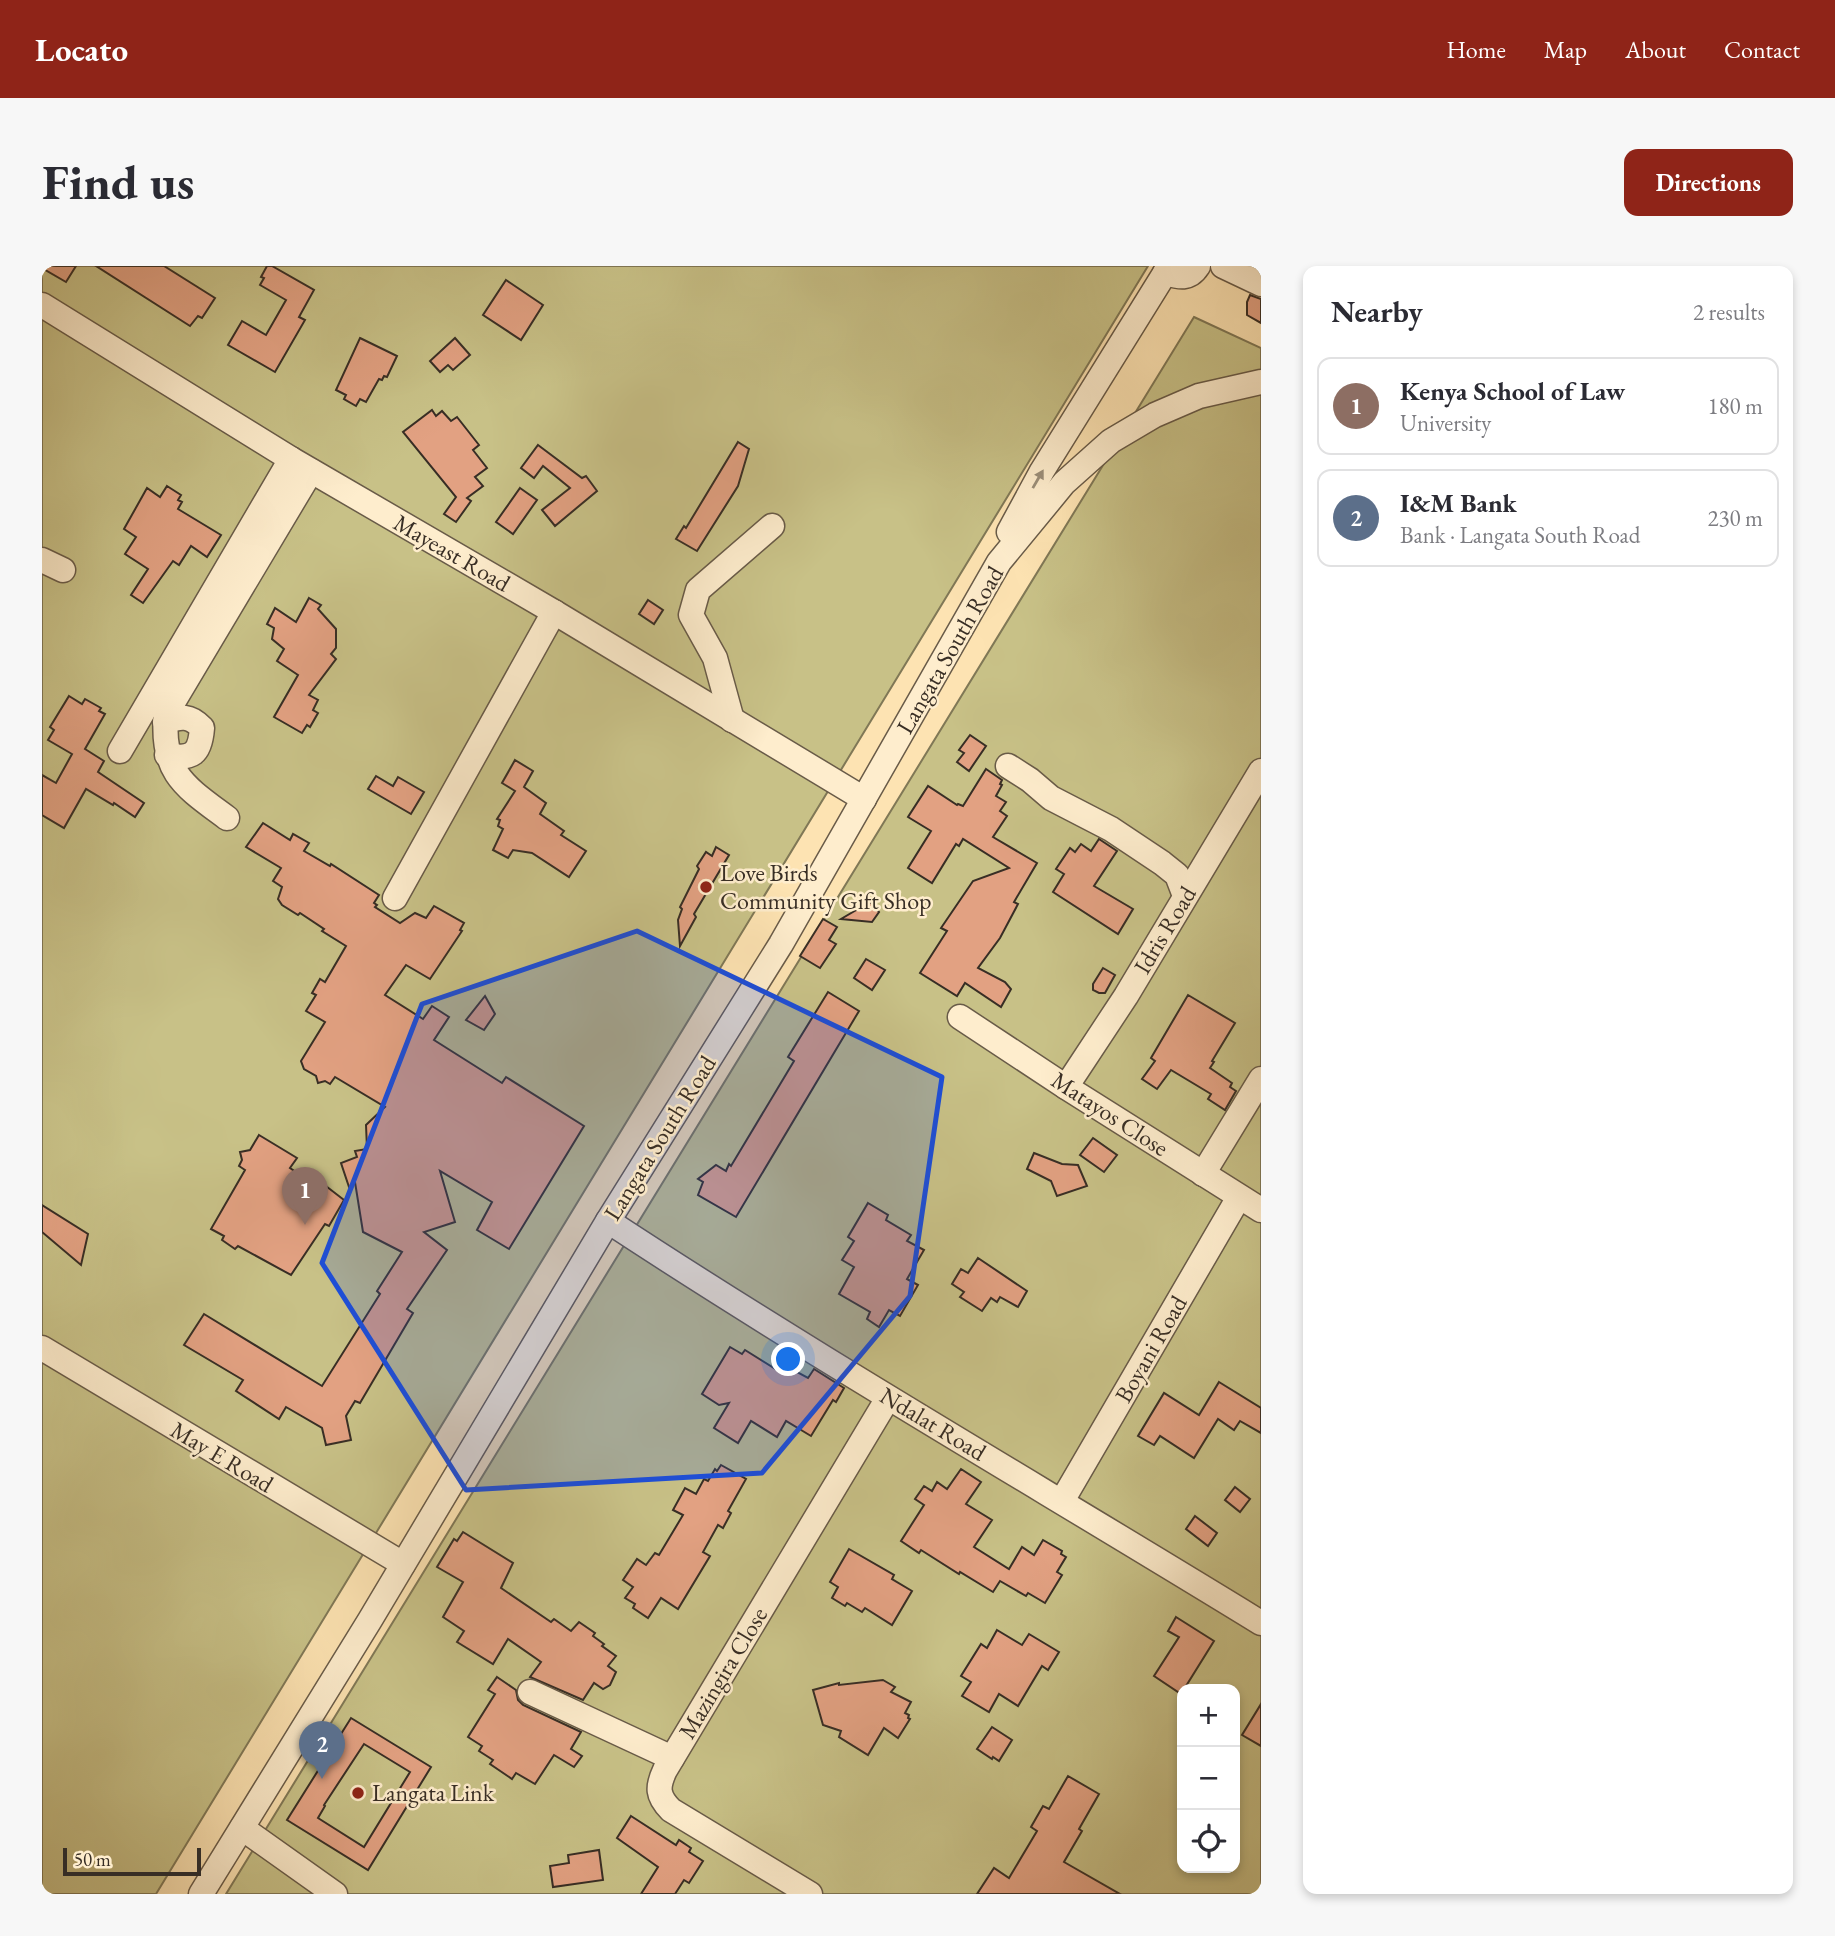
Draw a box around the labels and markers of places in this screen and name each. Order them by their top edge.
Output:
place label: Love Birds Community Gift Shop [720,857,932,916]
marker: Love Birds Community Gift Shop [698,879,714,895]
pin: 1 [282,1167,328,1225]
pin: 2 [299,1721,345,1779]
place label: Langata Link [372,1777,495,1808]
marker: Langata Link [350,1785,366,1801]

